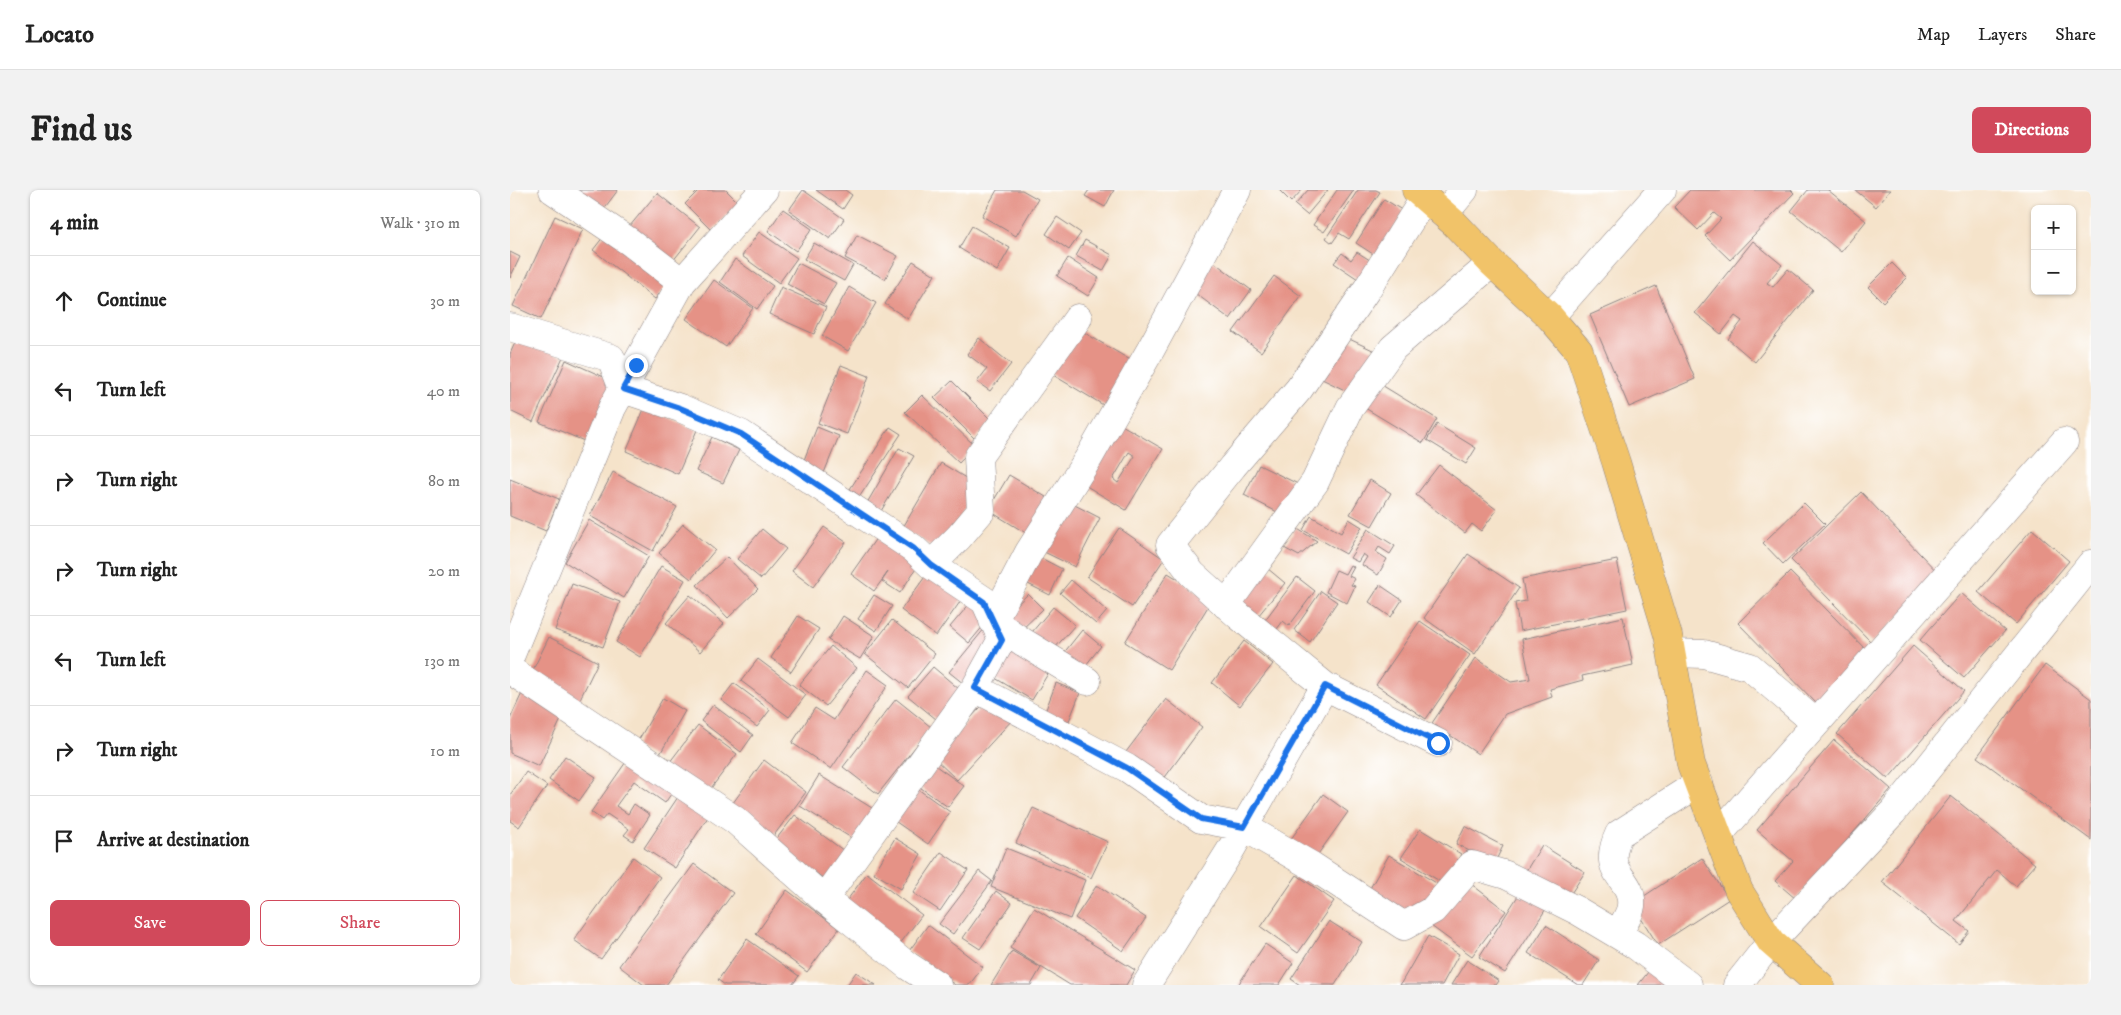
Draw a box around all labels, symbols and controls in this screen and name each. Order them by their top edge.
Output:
text: Locato [25,20,94,50]
text: Map [1917,24,1950,46]
text: Layers [1978,24,2027,46]
text: Share [2055,24,2096,46]
button: Directions [1972,107,2091,153]
text: Find us [30,108,132,152]
map controls [2031,205,2076,295]
button: + [2031,205,2076,250]
text: 4 min [50,210,99,236]
text: Walk · 310 m [380,213,460,233]
button: − [2031,250,2076,295]
icon: ahead [50,287,78,315]
text: Continue [97,289,167,312]
text: 30 m [430,291,460,311]
route end [625,354,648,377]
icon: left [50,377,78,405]
text: Turn left [97,379,166,402]
text: 40 m [427,381,460,401]
icon: right [50,467,78,495]
text: Turn right [97,469,177,492]
text: 80 m [428,471,460,491]
icon: right [50,557,78,585]
text: Turn right [97,559,177,582]
text: 20 m [428,561,460,581]
icon: left [50,647,78,675]
text: Turn left [97,649,166,672]
text: 130 m [424,651,460,671]
route start [1427,732,1450,755]
icon: right [50,737,78,765]
text: Turn right [97,739,177,762]
text: 10 m [430,741,460,761]
icon: arrive [50,827,78,855]
text: Arrive at destination [97,829,249,852]
button: Save [50,900,250,946]
button: Share [260,900,460,946]

